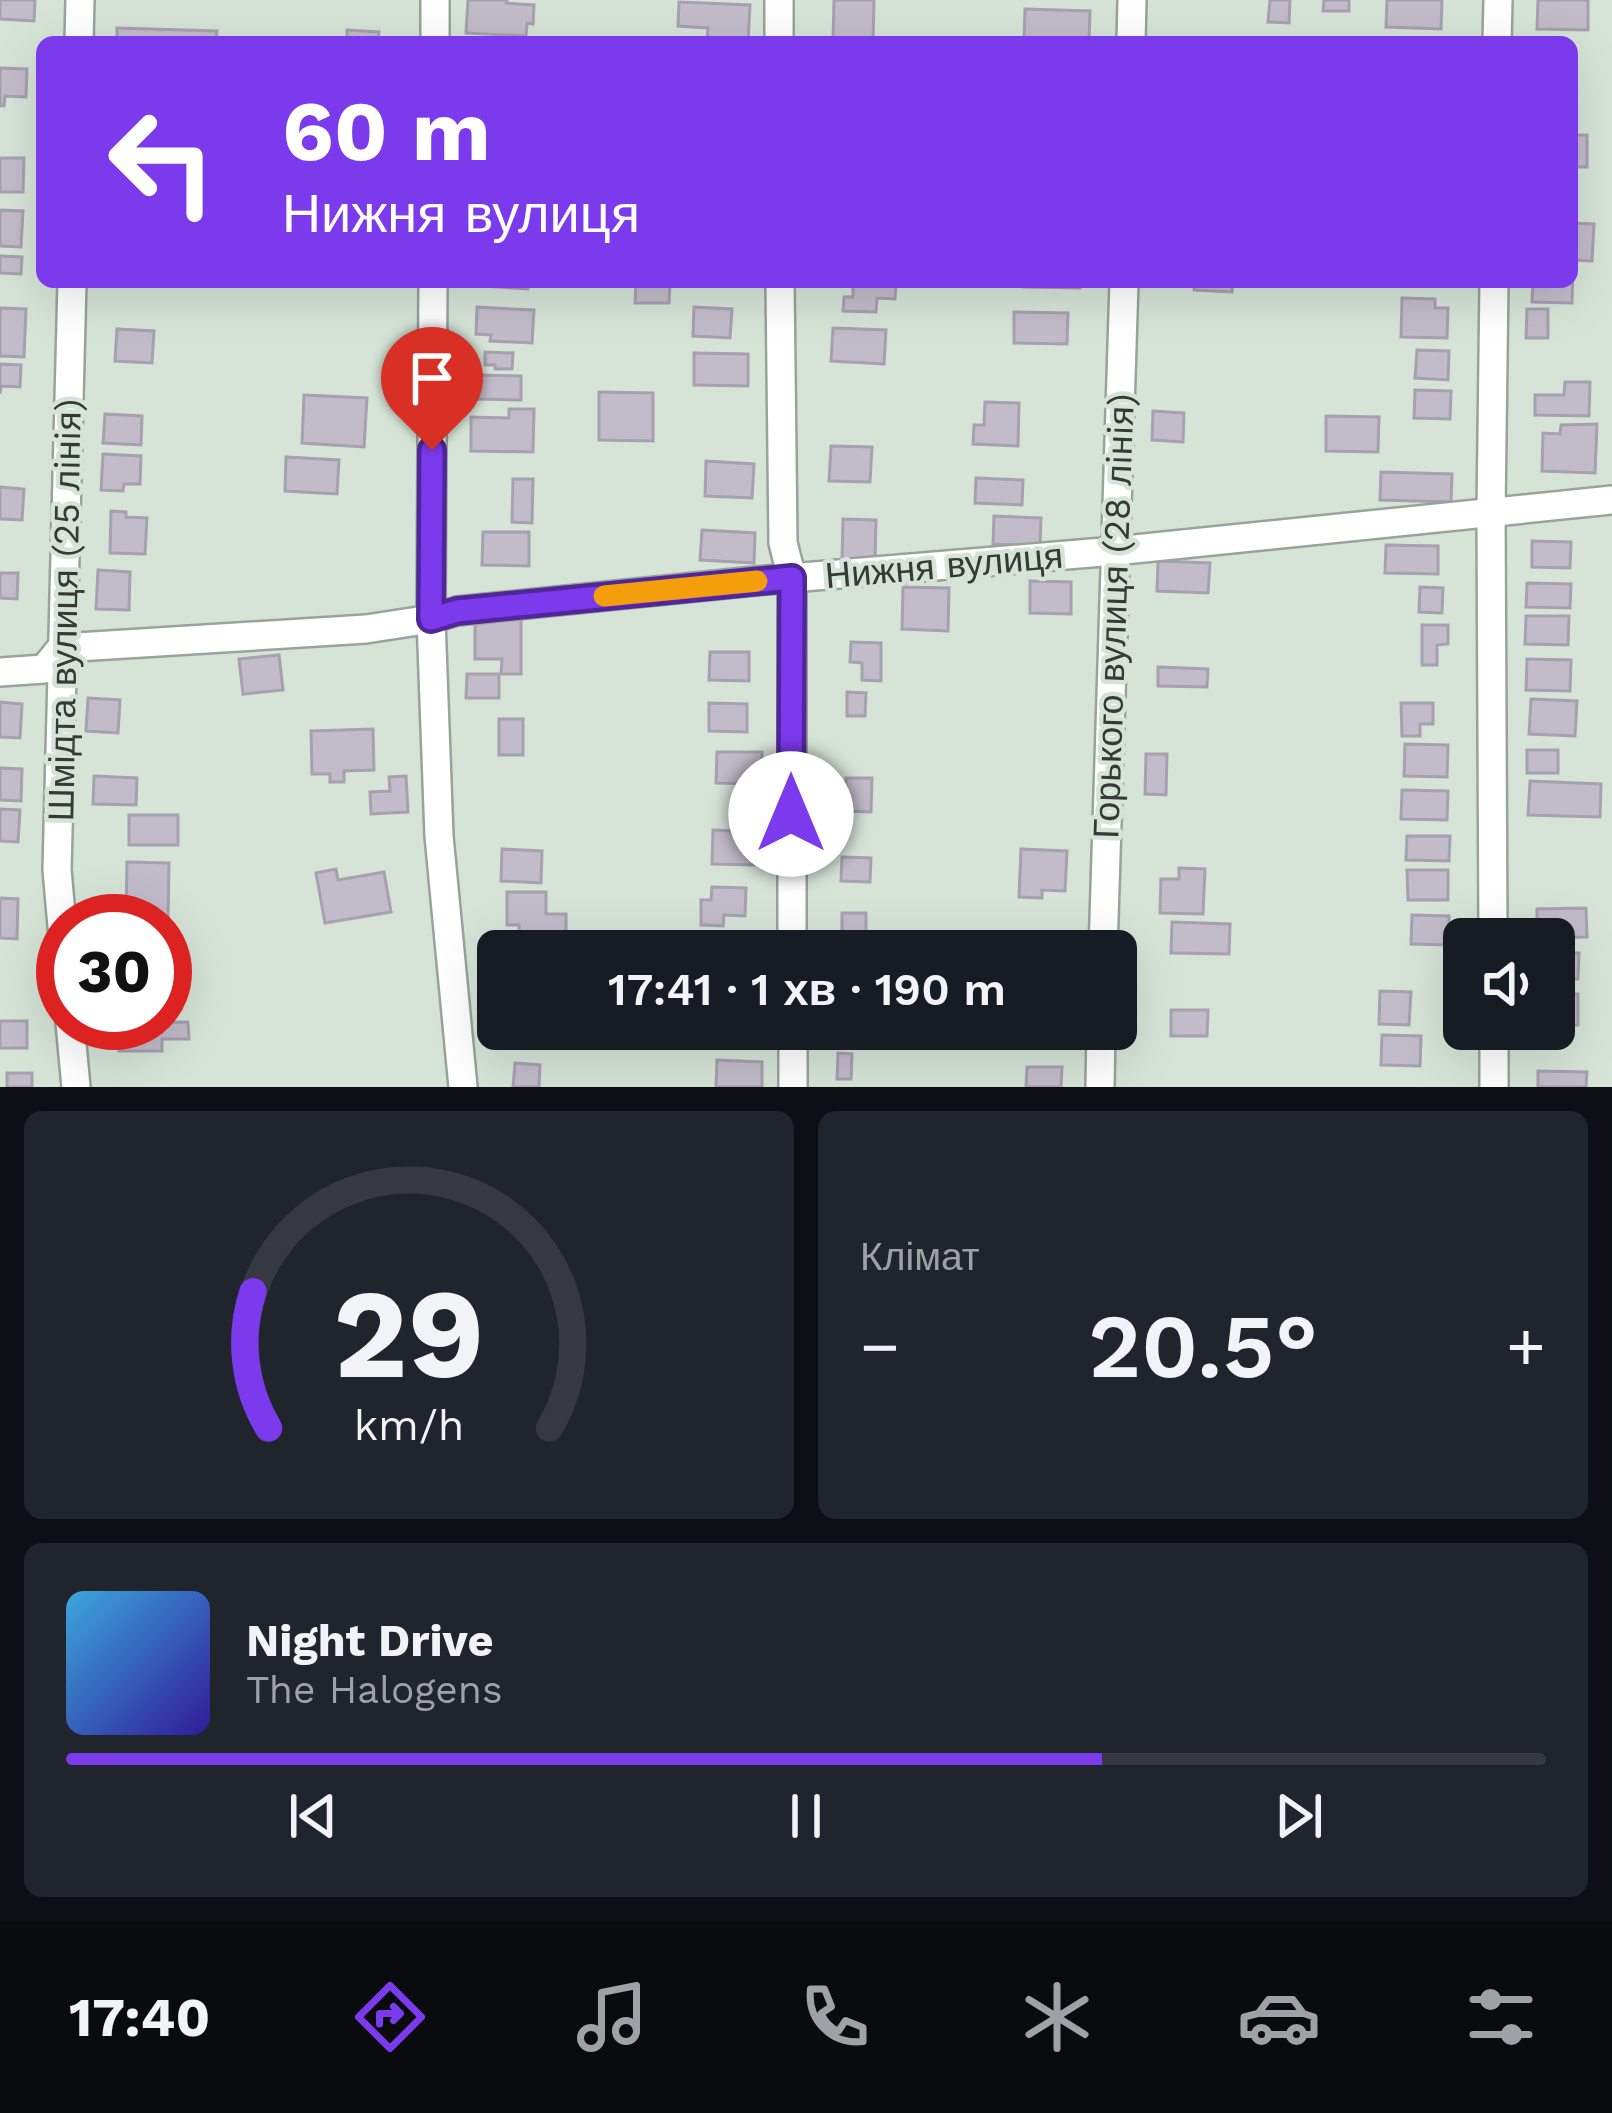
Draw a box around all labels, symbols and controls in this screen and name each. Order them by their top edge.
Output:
text: 60 m [282,82,491,180]
icon: left [84,84,240,240]
text: Нижня вулиця [282,182,640,245]
pin [381,327,483,450]
icon: arrive [399,345,465,411]
street label: Горького вулиця (28 лiнiя) [1085,393,1143,839]
street label: Шмідта вулиця (25 лiнiя) [40,398,90,822]
street label: Нижня вулиця [823,535,1065,597]
position arrow [728,751,854,877]
speed limit sign: 30 [36,894,192,1050]
map controls [1443,918,1575,1050]
button: sound [1443,918,1575,1050]
text: 17:41 · 1 хв · 190 m [608,963,1006,1016]
text: Клімат [860,1234,980,1279]
text: 29 [333,1261,485,1407]
text: 20.5° [1088,1293,1318,1399]
text: − [860,1308,900,1385]
text: + [1506,1308,1546,1385]
text: km/h [354,1400,464,1450]
text: Night Drive [246,1614,494,1667]
text: The Halogens [246,1667,502,1712]
icon: previous [280,1783,346,1849]
icon: pause [773,1783,839,1849]
icon: next [1266,1783,1332,1849]
icon: directions [348,1975,432,2059]
icon: music [570,1975,654,2059]
icon: phone [793,1975,877,2059]
icon: climate [1015,1975,1099,2059]
icon: car [1237,1975,1321,2059]
icon: filters [1459,1975,1543,2059]
text: 17:40 [69,1986,210,2049]

